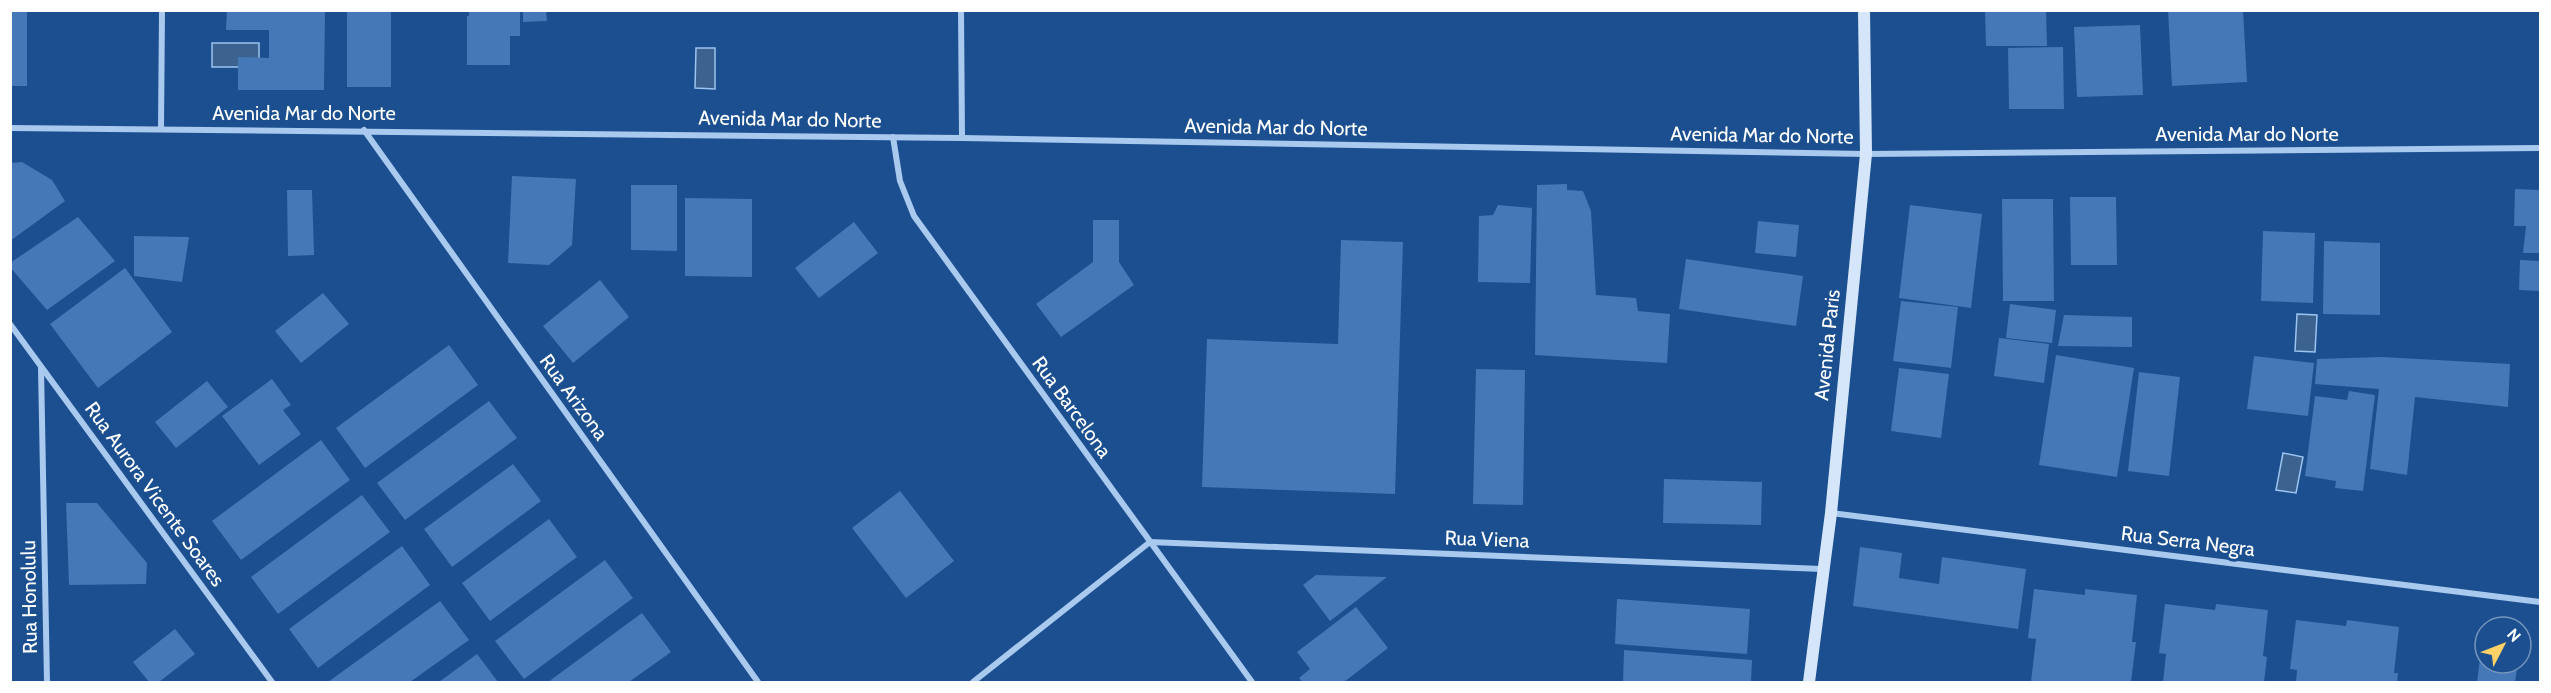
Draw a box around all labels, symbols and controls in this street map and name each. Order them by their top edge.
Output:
street label: Avenida Mar do Norte [212,101,396,125]
street label: Avenida Mar do Norte [698,105,882,133]
street label: Avenida Mar do Norte [1184,113,1368,141]
street label: Avenida Mar do Norte [1670,121,1854,149]
street label: Avenida Mar do Norte [2155,122,2339,146]
street label: Avenida Paris [1809,288,1845,402]
street label: Rua Arizona [535,349,613,445]
street label: Rua Barcelona [1027,352,1117,463]
street label: Rua Aurora Vicente Soares [80,397,230,591]
street label: Rua Serra Negra [2120,521,2257,561]
street label: Rua Viena [1444,526,1530,552]
street label: Rua Honolulu [16,540,42,654]
north arrow [2473,615,2533,675]
text: N [2503,625,2525,646]

